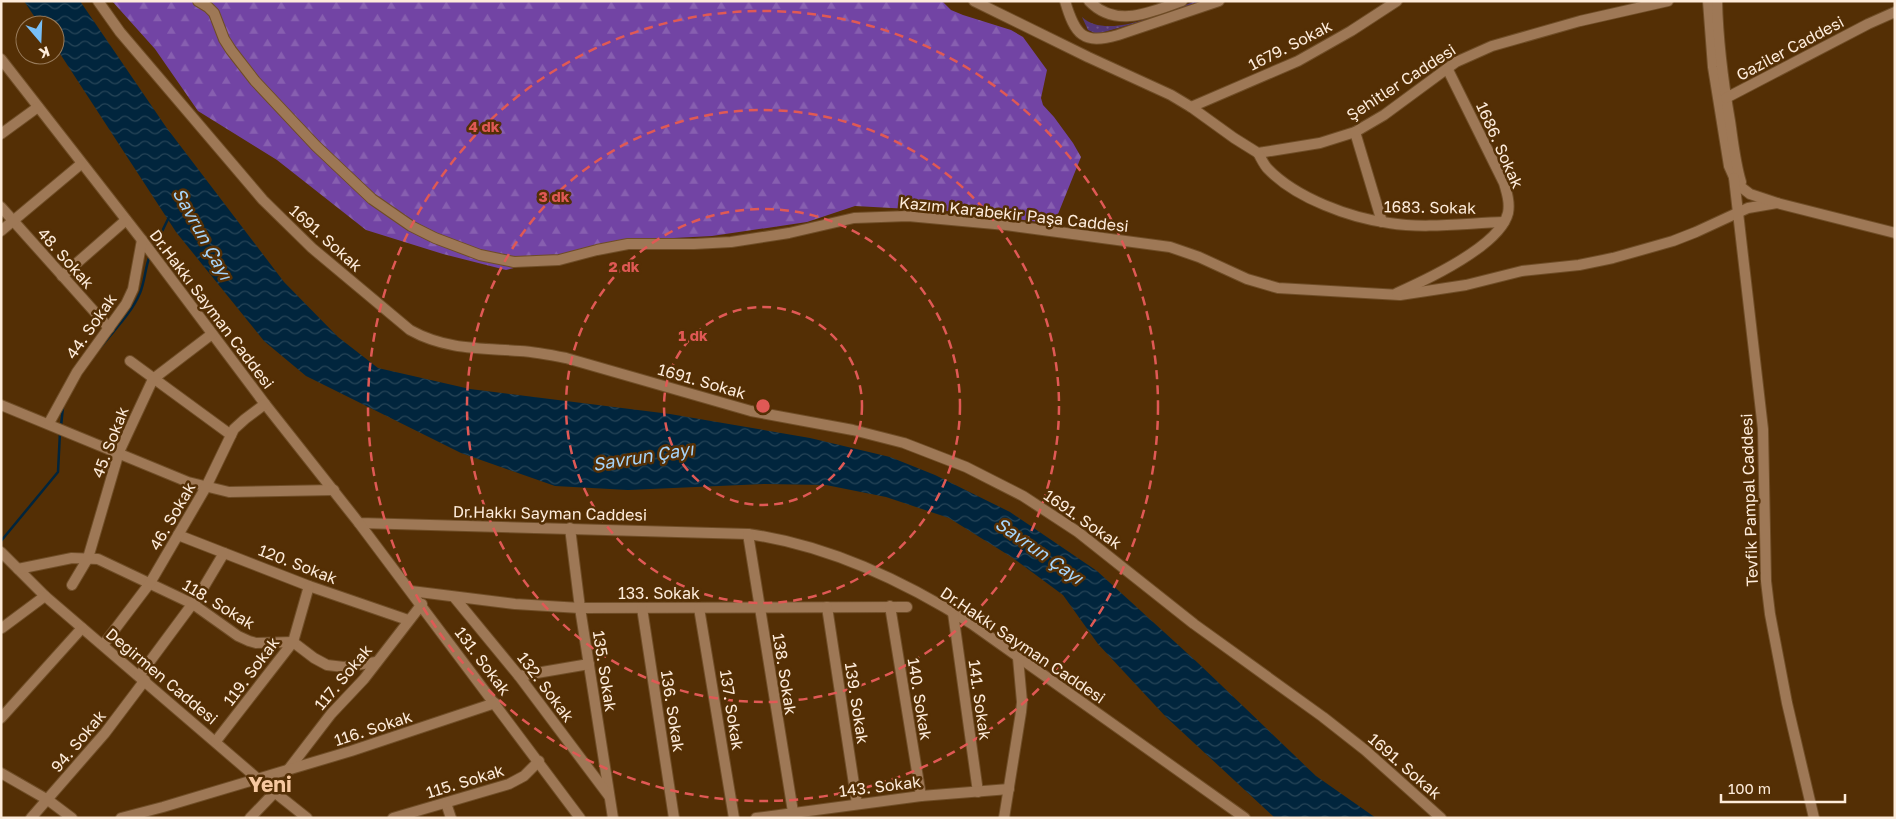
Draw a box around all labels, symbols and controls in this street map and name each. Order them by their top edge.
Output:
street label: Gaziler Caddesi [1733,11,1847,85]
north arrow [15,15,65,65]
street label: 1679. Sokak [1245,15,1335,75]
street label: Şehitler Caddesi [1343,39,1459,125]
text: K [37,43,52,62]
street label: 1686. Sokak [1472,99,1528,191]
text: 4 dk [468,117,500,135]
water label: Savrun Çayı [169,184,238,284]
text: 3 dk [539,187,570,205]
street label: Kazım Karabekir Paşa Caddesi [898,192,1130,236]
street label: 1683. Sokak [1384,196,1476,218]
street label: 1691. Sokak [286,200,366,276]
street label: 48. Sokak [33,223,99,293]
street label: Dr.Hakkı Sayman Caddesi [145,225,279,393]
text: 2 dk [609,257,640,275]
street label: 44. Sokak [61,289,121,363]
text: 1 dk [678,326,708,344]
street label: 1691. Sokak [656,359,748,403]
centre of rings [754,397,772,415]
street label: 45. Sokak [87,404,133,480]
street label: Tevfik Pampal Caddesi [1736,413,1762,587]
water label: Savrun Çayı [591,437,696,475]
street label: 46. Sokak [145,479,199,553]
street label: 1691. Sokak [1040,485,1126,553]
street label: Dr.Hakkı Sayman Caddesi [453,501,647,525]
water label: Savrun Çayı [992,512,1089,589]
street label: 120. Sokak [256,540,340,588]
street label: 118. Sokak [179,575,259,633]
street label: Dr.Hakkı Sayman Caddesi [937,582,1109,708]
street label: 133. Sokak [618,583,700,603]
street label: Değirmen Caddesi [102,623,222,729]
street label: 131. Sokak [451,623,515,699]
street label: 135. Sokak [589,629,621,713]
street label: 138. Sokak [769,632,801,716]
street label: 119. Sokak [219,633,283,709]
street label: 117. Sokak [310,640,376,714]
street label: 132. Sokak [513,648,579,726]
street label: 140. Sokak [904,656,936,742]
street label: 141. Sokak [964,659,996,741]
street label: 139. Sokak [841,661,873,745]
street label: 137. Sokak [716,668,748,752]
street label: 136. Sokak [657,669,689,753]
street label: 94. Sokak [46,706,110,776]
street label: 116. Sokak [331,706,415,750]
street label: 1691. Sokak [1364,729,1446,803]
street label: 115. Sokak [424,760,506,802]
district label: Yeni [248,771,292,797]
street label: 143. Sokak [838,771,922,801]
scale bar [1721,772,1845,804]
text: 100 m [1728,779,1771,797]

